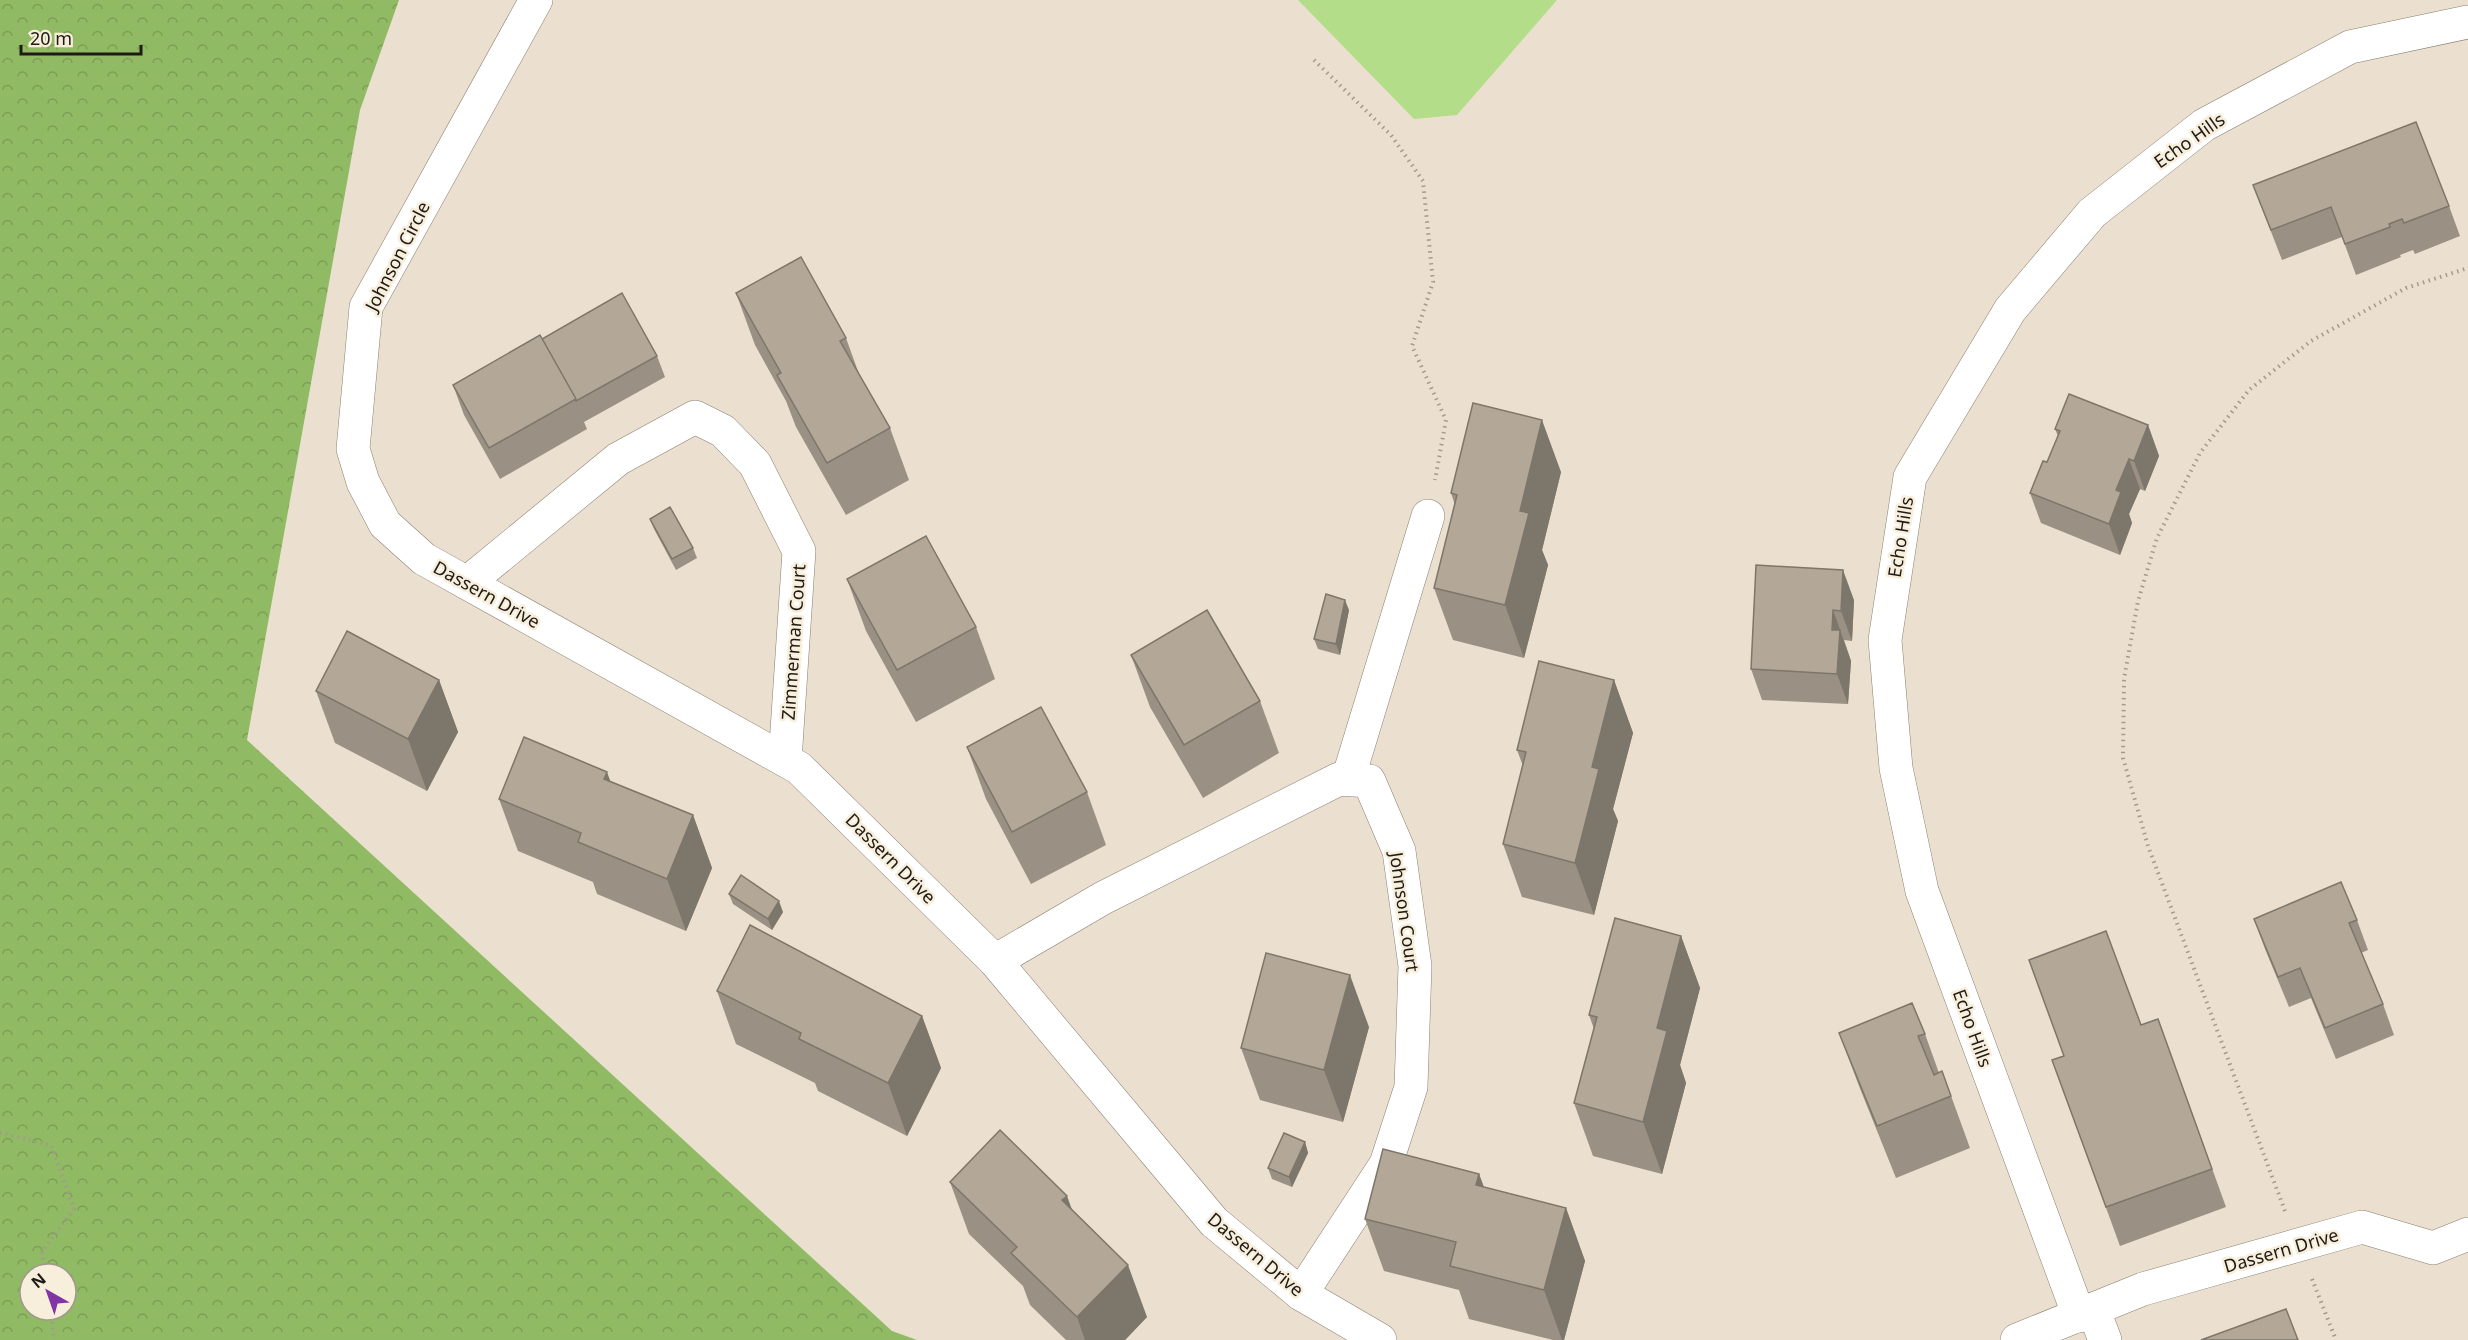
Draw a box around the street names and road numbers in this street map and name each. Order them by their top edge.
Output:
street label: Echo Hills [2149,107,2229,173]
street label: Johnson Circle [358,197,435,317]
street label: Echo Hills [1882,495,1918,579]
street label: Dassern Drive [429,555,545,633]
street label: Zimmerman Court [776,563,810,721]
street label: Dassern Drive [841,808,941,908]
street label: Johnson Court [1384,849,1425,974]
street label: Echo Hills [1948,986,1998,1070]
street label: Dassern Drive [1203,1207,1309,1301]
street label: Dassern Drive [2221,1222,2341,1278]

